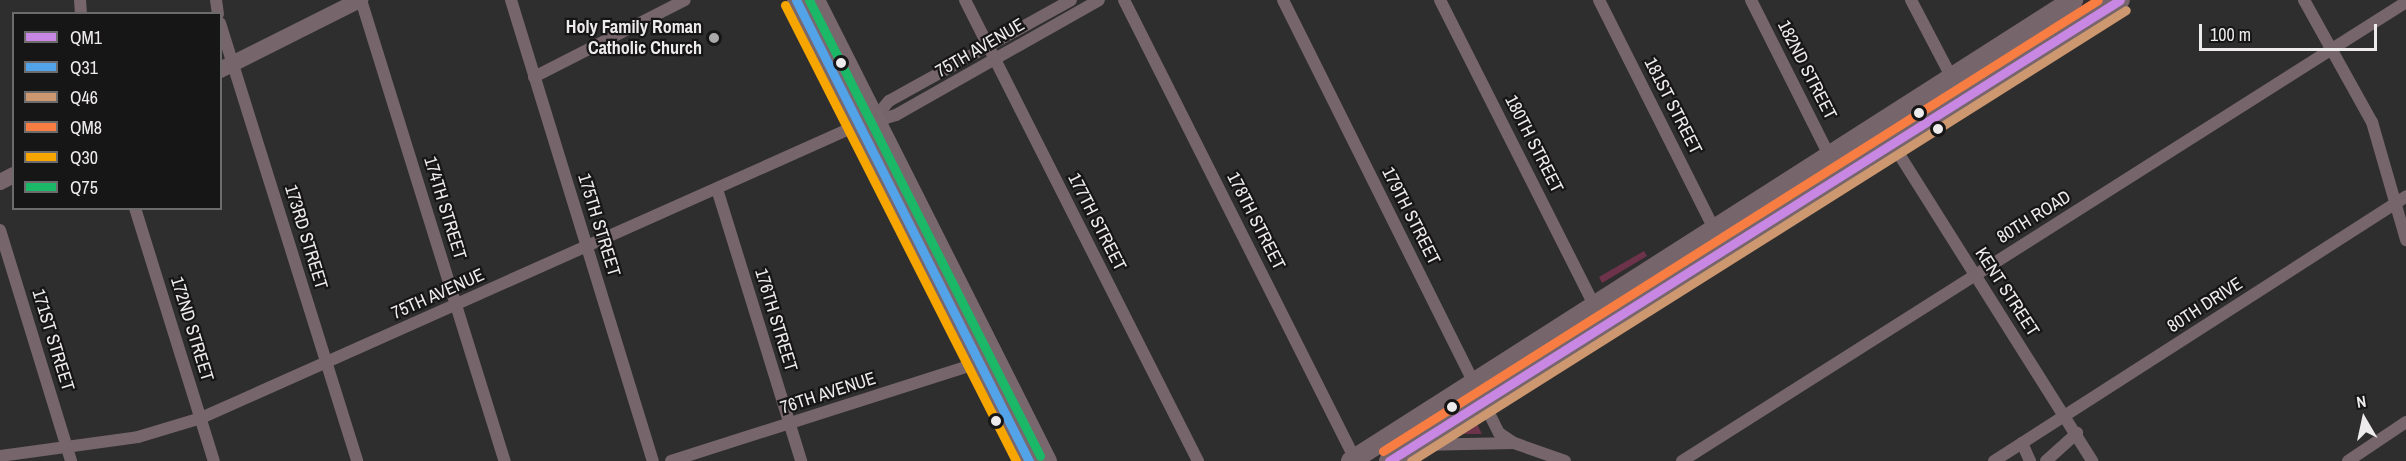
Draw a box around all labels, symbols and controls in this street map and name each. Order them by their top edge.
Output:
legend [12,12,222,210]
scale bar [2202,12,2380,50]
street label: 75TH AVENUE [931,14,1029,82]
place label: Holy Family Roman Catholic Church [566,17,702,60]
street label: 182ND STREET [1773,17,1841,123]
text: 100 m [2210,22,2251,47]
text: QM1 [70,25,102,50]
marker: Holy Family Roman Catholic Church [707,31,721,45]
street label: 181ST STREET [1639,54,1707,158]
text: Q31 [70,55,98,80]
unlabelled marker [835,57,847,69]
text: Q46 [70,85,98,110]
street label: 180TH STREET [1500,92,1568,196]
unlabelled marker [1913,107,1925,119]
text: QM8 [70,115,102,140]
unlabelled marker [1932,123,1944,135]
text: Q30 [70,145,98,170]
street label: 174TH STREET [419,154,471,262]
street label: 179TH STREET [1377,164,1445,268]
street label: 178TH STREET [1222,169,1290,273]
street label: 177TH STREET [1063,170,1131,274]
street label: 175TH STREET [573,171,625,279]
text: Q75 [70,175,98,200]
street label: 173RD STREET [280,182,332,292]
street label: 80TH ROAD [1993,186,2075,248]
street label: KENT STREET [1970,243,2044,341]
street label: 75TH AVENUE [388,264,488,324]
street label: 176TH STREET [750,266,802,374]
street label: 80TH DRIVE [2163,273,2247,337]
street label: 172ND STREET [166,274,218,384]
street label: 171ST STREET [27,286,79,394]
street label: 76TH AVENUE [777,367,879,419]
north arrow [2334,389,2394,449]
text: N [2355,390,2368,413]
unlabelled marker [1446,401,1458,413]
unlabelled marker [990,415,1002,427]

